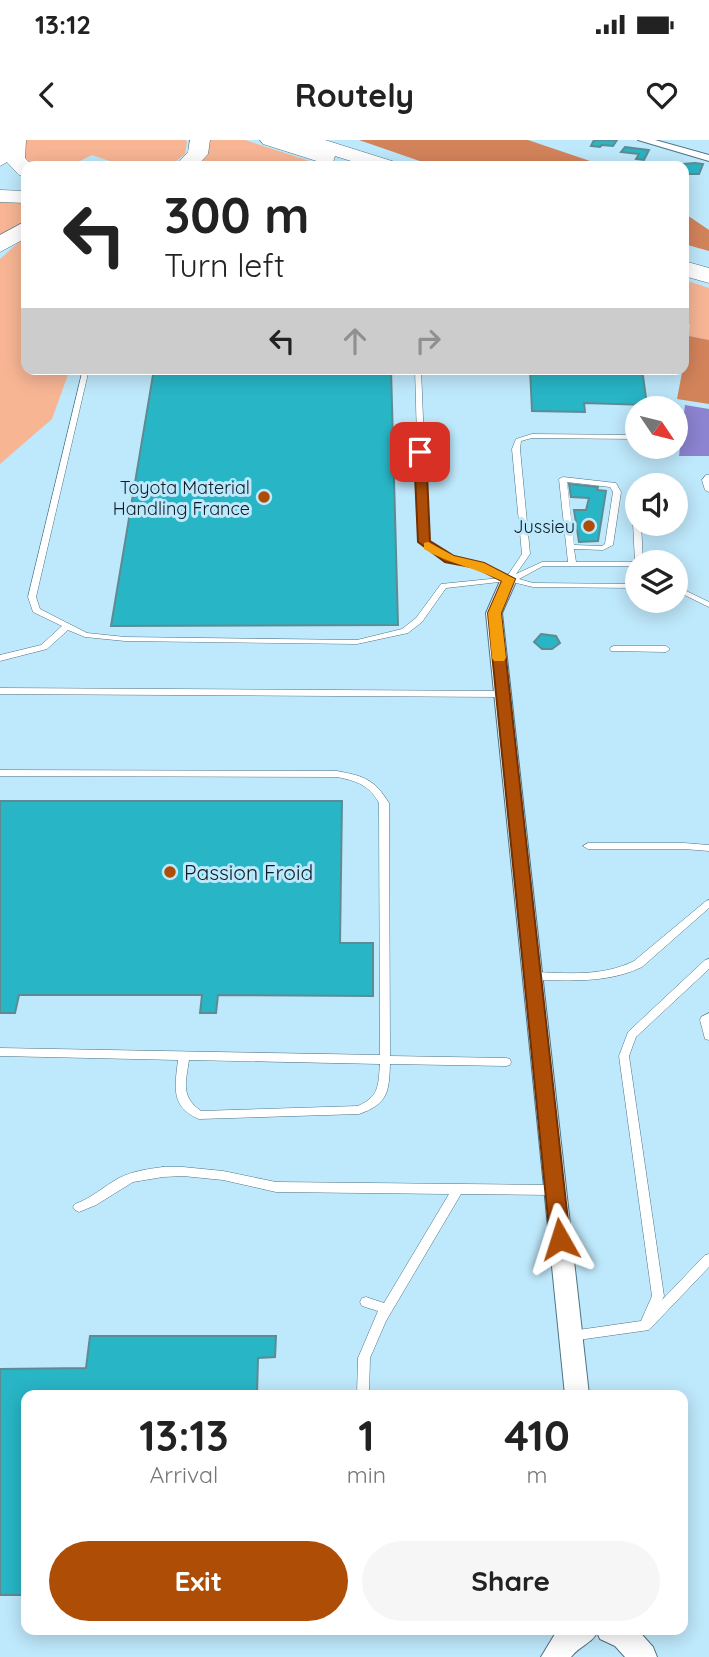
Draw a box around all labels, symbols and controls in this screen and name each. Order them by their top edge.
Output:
text: 13:12 [35,8,91,41]
text: Routely [295,75,414,115]
icon: back [28,76,66,114]
icon: heart [643,76,681,114]
text: 300 m [164,184,309,245]
icon: left [49,189,140,280]
text: Turn left [164,245,285,285]
icon: left [263,322,301,360]
icon: ahead [336,322,374,360]
icon: right [409,322,447,360]
north arrow [625,396,688,458]
map controls [625,396,688,613]
pin [390,422,450,482]
icon: arrive [401,433,439,471]
button: sound [625,473,688,536]
place label: Toyota Material Handling France [113,476,250,520]
marker: Toyota Material Handling France [256,489,272,505]
place label: Jussieu [513,515,575,538]
marker: Jussieu [581,518,597,534]
button: layers [625,550,688,613]
place label: Passion Froid [184,859,313,885]
marker: Passion Froid [162,864,178,880]
position arrow [523,1202,597,1276]
text: 13:13 [139,1409,229,1462]
text: 1 [358,1409,375,1462]
text: 410 [504,1409,570,1462]
text: Arrival [149,1460,218,1489]
text: min [347,1460,386,1489]
text: m [526,1460,547,1489]
button: Exit [49,1541,348,1621]
button: Share [362,1541,660,1621]

